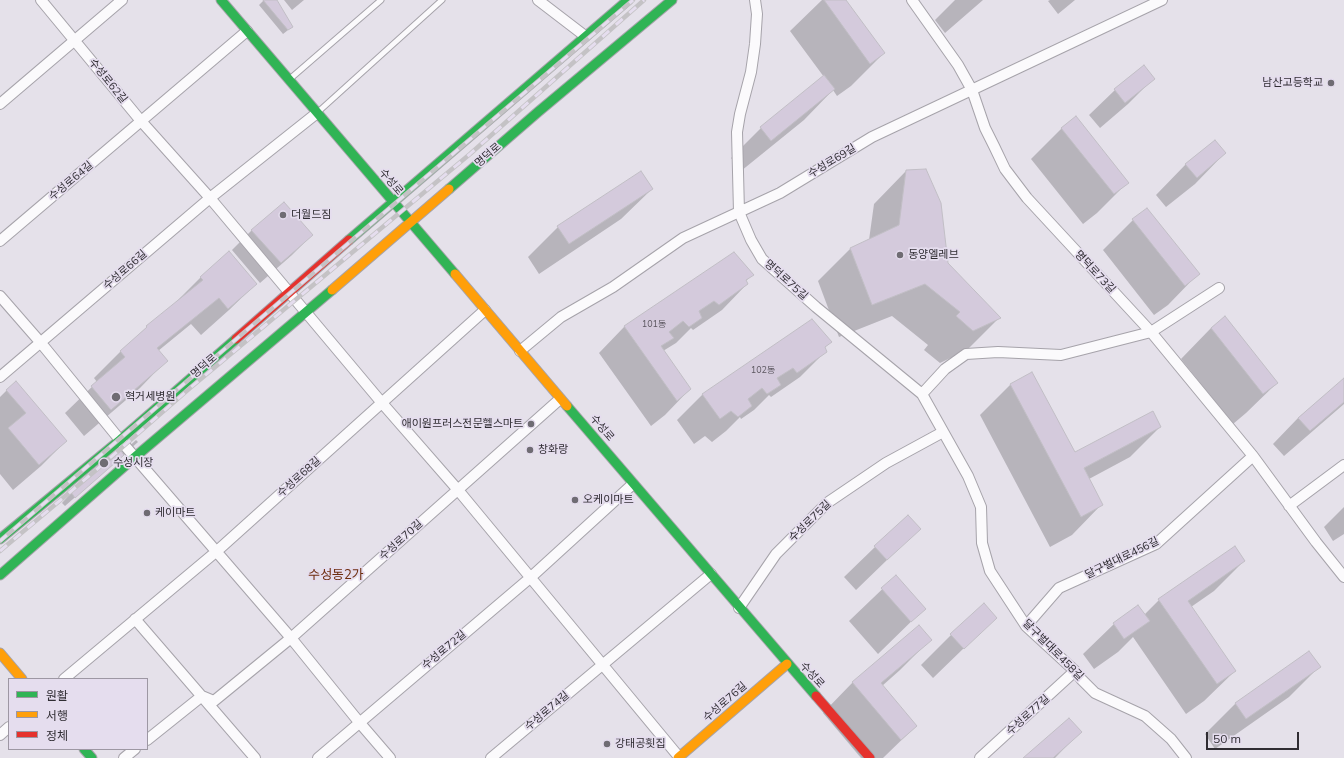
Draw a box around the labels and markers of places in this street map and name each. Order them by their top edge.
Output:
place label: 남산고등학교 [1262,76,1323,90]
marker: 남산고등학교 [1326,78,1336,88]
place label: 더월드짐 [291,208,331,222]
marker: 더월드짐 [278,210,288,220]
place label: 동양엘레브 [908,248,959,262]
marker: 동양엘레브 [895,250,905,260]
place label: 혁거세병원 [125,390,176,404]
marker: 혁거세병원 [110,391,122,403]
place label: 애이원프러스전문헬스마트 [402,417,523,431]
marker: 애이원프러스전문헬스마트 [526,419,536,429]
place label: 창화랑 [538,443,568,457]
marker: 창화랑 [525,445,535,455]
place label: 수성시장 [113,456,153,470]
marker: 수성시장 [98,457,110,469]
place label: 오케이마트 [583,493,634,507]
marker: 오케이마트 [570,495,580,505]
place label: 케이마트 [155,506,195,520]
marker: 케이마트 [142,508,152,518]
place label: 강태공횟집 [615,737,666,751]
marker: 강태공횟집 [602,739,612,749]

